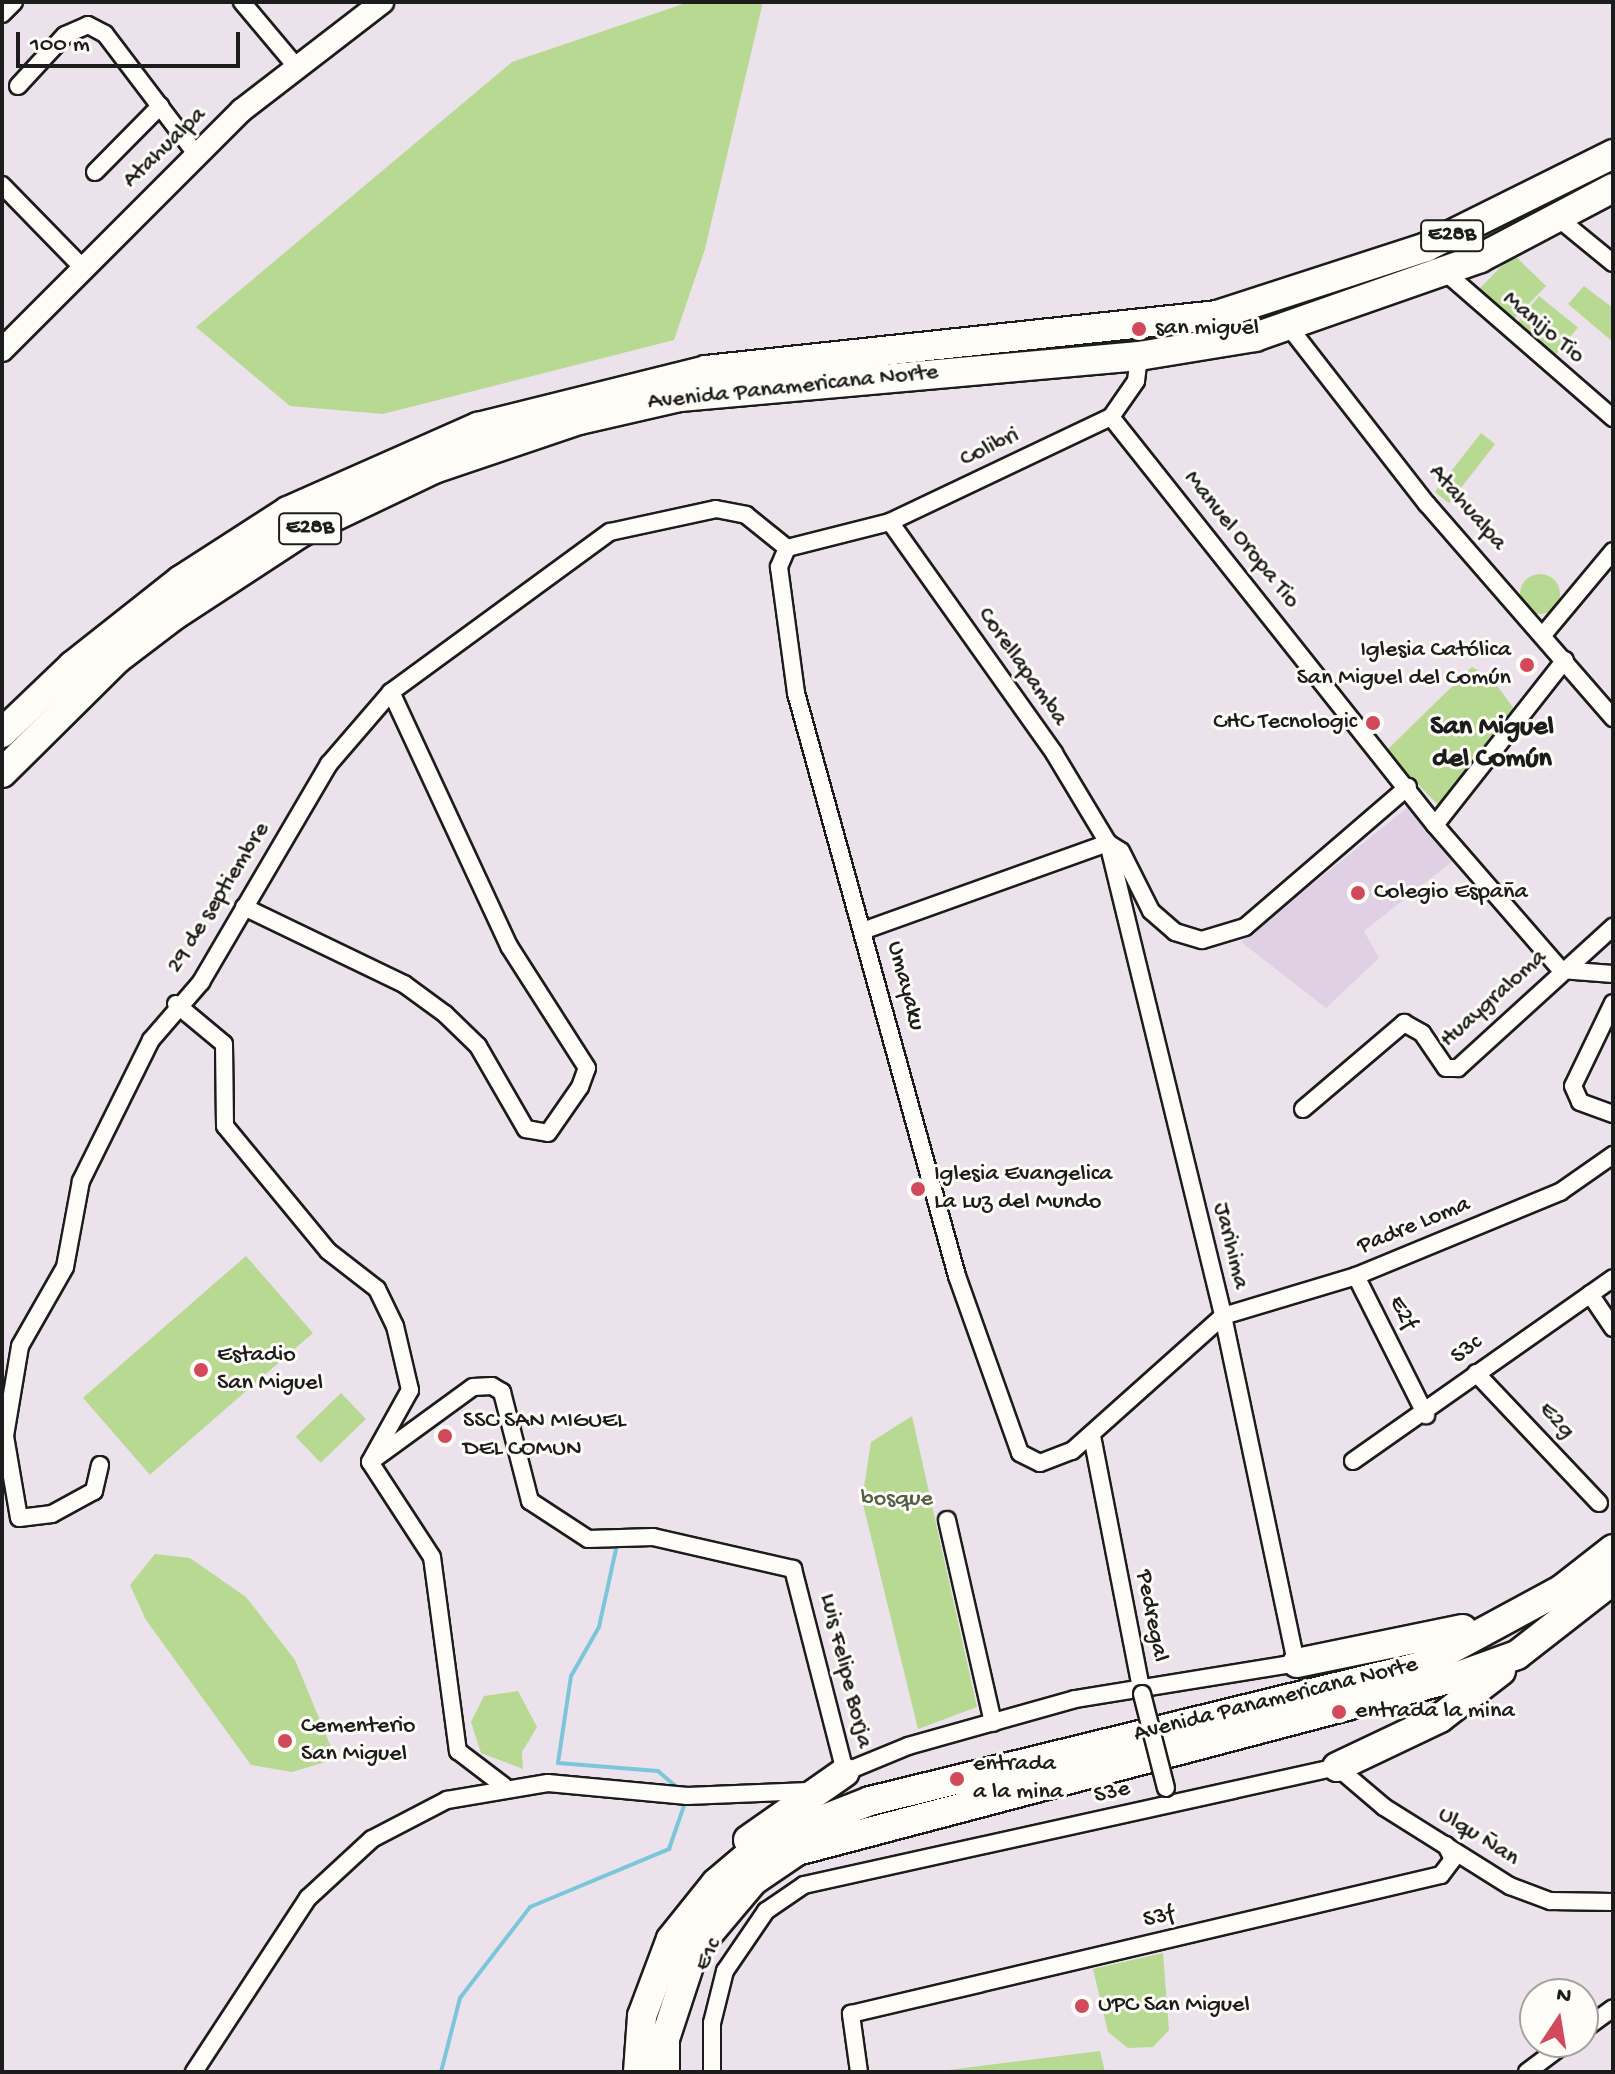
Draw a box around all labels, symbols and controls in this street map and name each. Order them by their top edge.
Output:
scale bar [20,16,244,66]
text: 100 m [30,31,90,60]
street label: Atahualpa [117,101,213,195]
road number: E28B [1420,218,1484,254]
street label: Manijo Tio [1496,285,1590,371]
place label: san miguel [1155,315,1259,343]
marker: san miguel [1130,320,1148,338]
street label: Avenida Panamericana Norte [646,358,940,418]
street label: Colibri [956,422,1024,474]
street label: Atahualpa [1422,459,1512,557]
street label: Manuel Oropa Tio [1177,465,1305,615]
road number: E28B [278,511,342,547]
street label: Corellapamba [971,602,1073,732]
place label: Iglesia Católica San Miguel del Común [1297,637,1511,693]
marker: Iglesia Católica San Miguel del Común [1518,656,1536,674]
place label: CHC Tecnologic [1213,709,1357,737]
district label: San Miguel del Común [1430,711,1554,777]
marker: CHC Tecnologic [1364,714,1382,732]
street label: 29 de septiembre [161,817,277,979]
place label: Colegio España [1374,879,1528,907]
marker: Colegio España [1349,884,1367,902]
street label: Umayaku [879,938,931,1034]
street label: Huaygraloma [1435,944,1553,1054]
place label: Iglesia Evangelica La Luz del Mundo [934,1161,1112,1217]
marker: Iglesia Evangelica La Luz del Mundo [909,1180,927,1198]
street label: Padre Loma [1354,1190,1474,1262]
street label: Jarihima [1205,1200,1255,1292]
street label: E2f [1381,1291,1423,1335]
street label: S3c [1446,1329,1488,1371]
place label: Estadio San Miguel [217,1342,323,1398]
marker: Estadio San Miguel [192,1361,210,1379]
street label: E2g [1532,1396,1580,1446]
place label: SSC SAN MIGUEL DEL COMUN [463,1408,626,1464]
marker: SSC SAN MIGUEL DEL COMUN [434,1425,456,1447]
park label: bosque [861,1486,933,1514]
street label: Pedregal [1128,1568,1174,1664]
street label: Luis Felipe Borja [812,1591,878,1751]
street label: Avenida Panamericana Norte [1131,1651,1421,1749]
place label: entrada la mina [1355,1698,1515,1726]
marker: entrada la mina [1330,1703,1348,1721]
place label: Cementerio San Miguel [301,1713,416,1769]
marker: Cementerio San Miguel [276,1732,294,1750]
place label: entrada a la mina [973,1751,1063,1807]
marker: entrada a la mina [948,1770,966,1788]
street label: S3e [1091,1775,1133,1811]
street label: Ulqu Ñan [1432,1801,1524,1873]
street label: S3f [1141,1900,1177,1936]
street label: E1c [689,1934,729,1976]
north arrow [1519,1978,1599,2058]
text: N [1554,1982,1573,2011]
place label: UPC San Miguel [1098,1992,1250,2020]
marker: UPC San Miguel [1073,1997,1091,2015]

